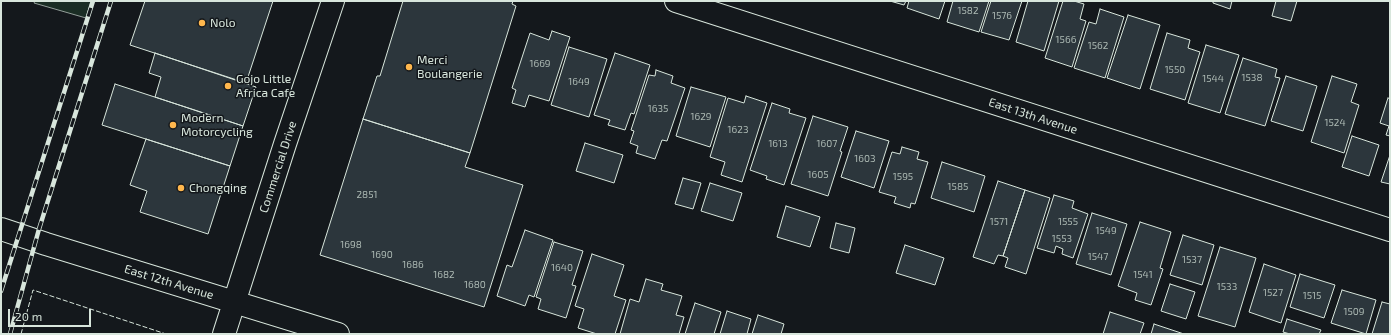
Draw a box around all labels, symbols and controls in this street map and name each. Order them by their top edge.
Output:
house number: 1582 [957,5,979,17]
house number: 1576 [992,10,1012,22]
place label: Nolo [210,16,236,30]
marker: Nolo [197,18,207,28]
house number: 1566 [1056,34,1076,46]
house number: 1562 [1088,40,1108,52]
place label: Merci Boulangerie [417,53,483,81]
house number: 1669 [529,58,551,70]
marker: Merci Boulangerie [404,62,414,72]
house number: 1550 [1165,64,1185,76]
place label: Gojo Little Africa Cafe [236,72,295,100]
house number: 1538 [1242,72,1262,84]
house number: 1544 [1202,73,1224,85]
house number: 1649 [568,76,590,88]
marker: Gojo Little Africa Cafe [223,81,233,91]
street label: East 13th Avenue [987,95,1079,137]
house number: 1635 [648,103,668,115]
place label: Modern Motorcycling [181,111,253,139]
house number: 1629 [690,111,712,123]
house number: 1524 [1324,117,1346,129]
street label: Commercial Drive [256,119,300,215]
marker: Modern Motorcycling [168,120,178,130]
house number: 1623 [728,124,748,136]
house number: 1613 [768,138,788,150]
house number: 1607 [817,138,837,150]
house number: 1603 [854,153,876,165]
house number: 1605 [807,169,829,181]
house number: 1595 [893,171,913,183]
place label: Chongqing [189,181,247,195]
house number: 1585 [948,181,968,193]
marker: Chongqing [176,183,186,193]
house number: 2851 [356,189,378,201]
house number: 1571 [990,216,1008,228]
house number: 1555 [1058,216,1078,228]
house number: 1549 [1095,225,1117,237]
house number: 1553 [1052,233,1072,245]
house number: 1698 [340,239,362,251]
house number: 1690 [371,249,393,261]
house number: 1547 [1088,251,1108,263]
house number: 1537 [1182,254,1202,266]
house number: 1686 [402,259,424,271]
street label: East 12th Avenue [123,262,215,302]
house number: 1640 [551,262,573,274]
house number: 1682 [433,269,455,281]
house number: 1541 [1133,269,1153,281]
house number: 1680 [464,279,486,291]
house number: 1533 [1217,281,1237,293]
house number: 1527 [1263,287,1283,299]
house number: 1515 [1303,290,1321,302]
scale bar [10,301,93,327]
house number: 1509 [1343,306,1365,318]
text: 20 m [15,309,42,323]

